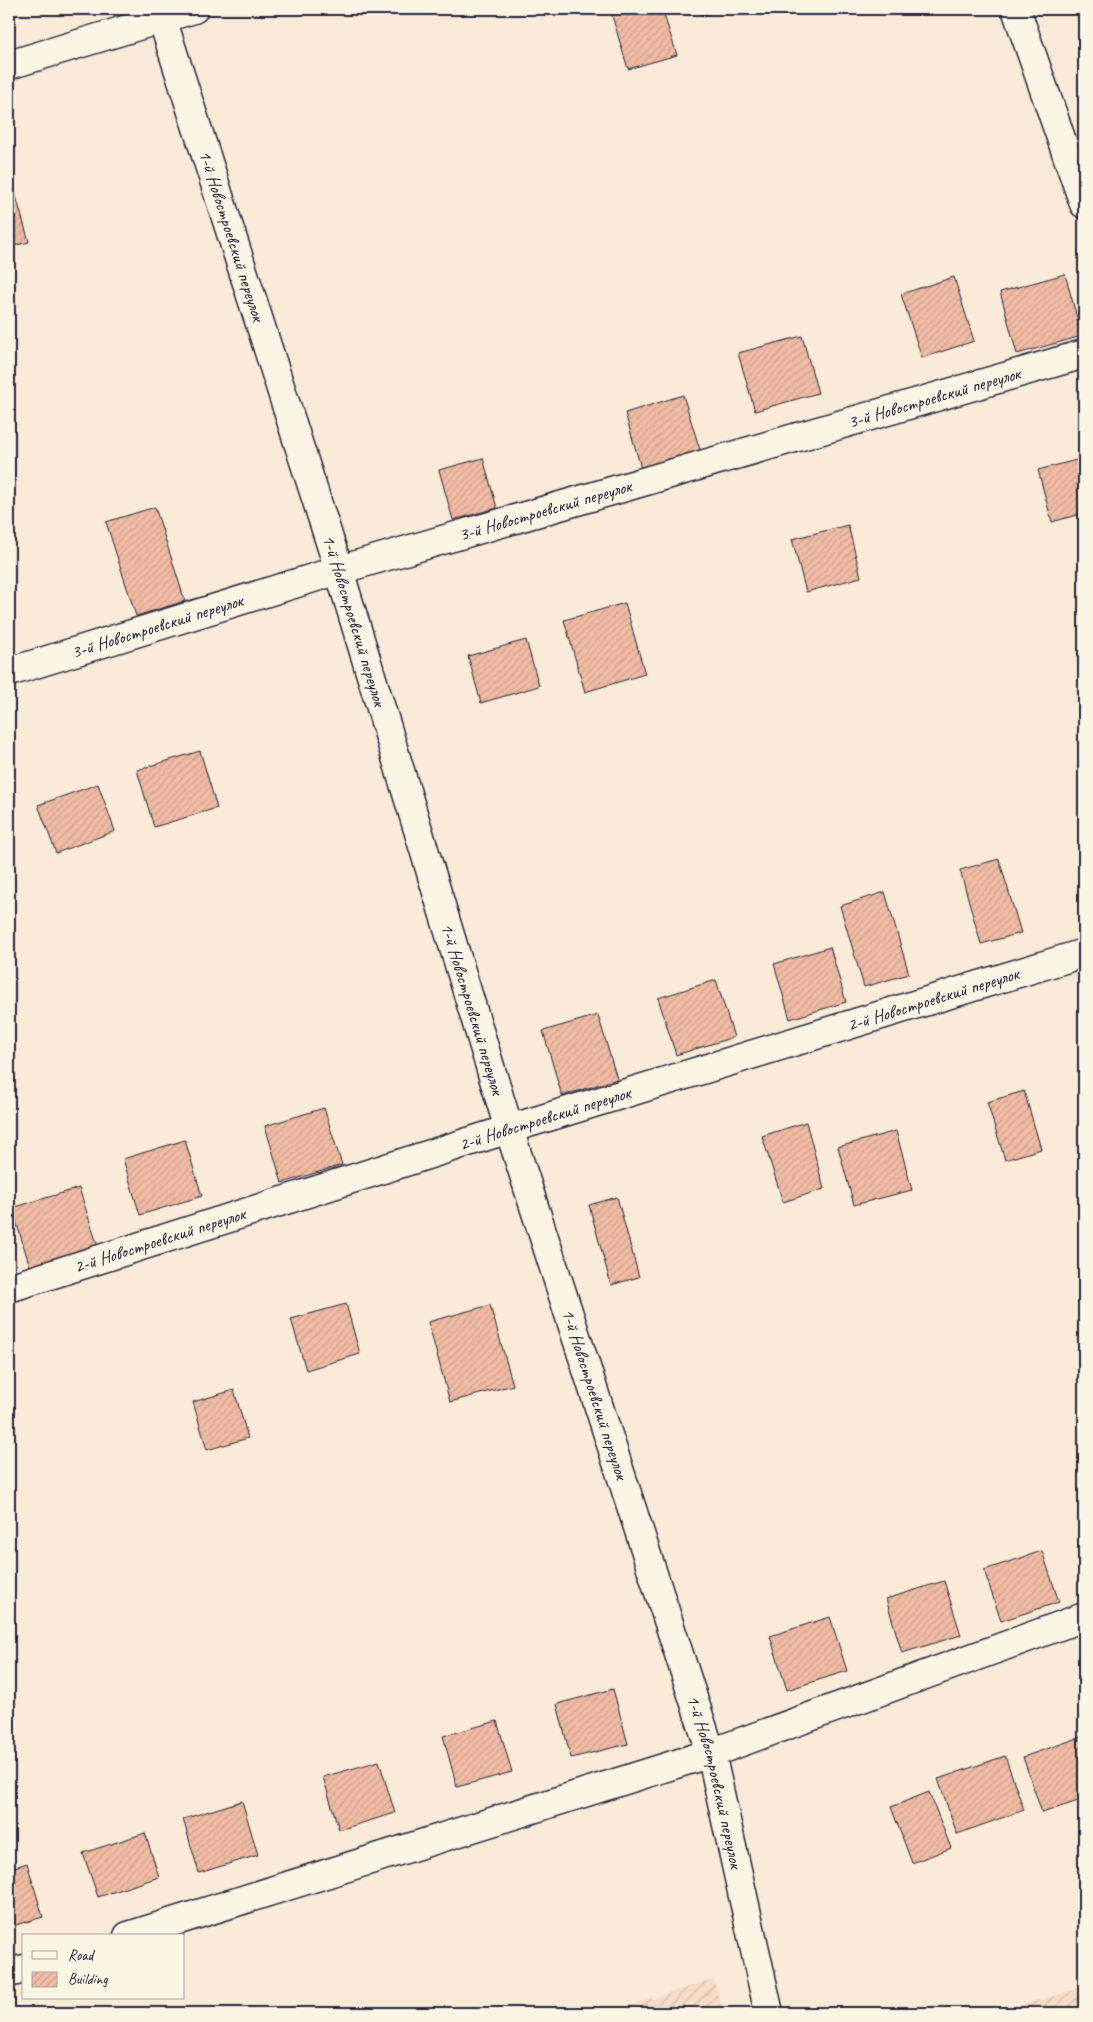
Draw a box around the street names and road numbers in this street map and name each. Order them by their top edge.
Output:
street label: 1-й Новостроевский переулок [194,147,270,326]
street label: 3-й Новостроевский переулок [846,361,1025,433]
street label: 3-й Новостроевский переулок [457,474,636,546]
street label: 1-й Новостроевский переулок [317,532,391,711]
street label: 3-й Новостроевский переулок [69,589,248,663]
street label: 1-й Новостроевский переулок [436,921,510,1100]
street label: 2-й Новостроевский переулок [845,962,1023,1036]
street label: 2-й Новостроевский переулок [456,1081,635,1155]
street label: 2-й Новостроевский переулок [71,1202,250,1278]
street label: 1-й Новостроевский переулок [557,1306,633,1484]
street label: 1-й Новостроевский переулок [682,1692,748,1873]

